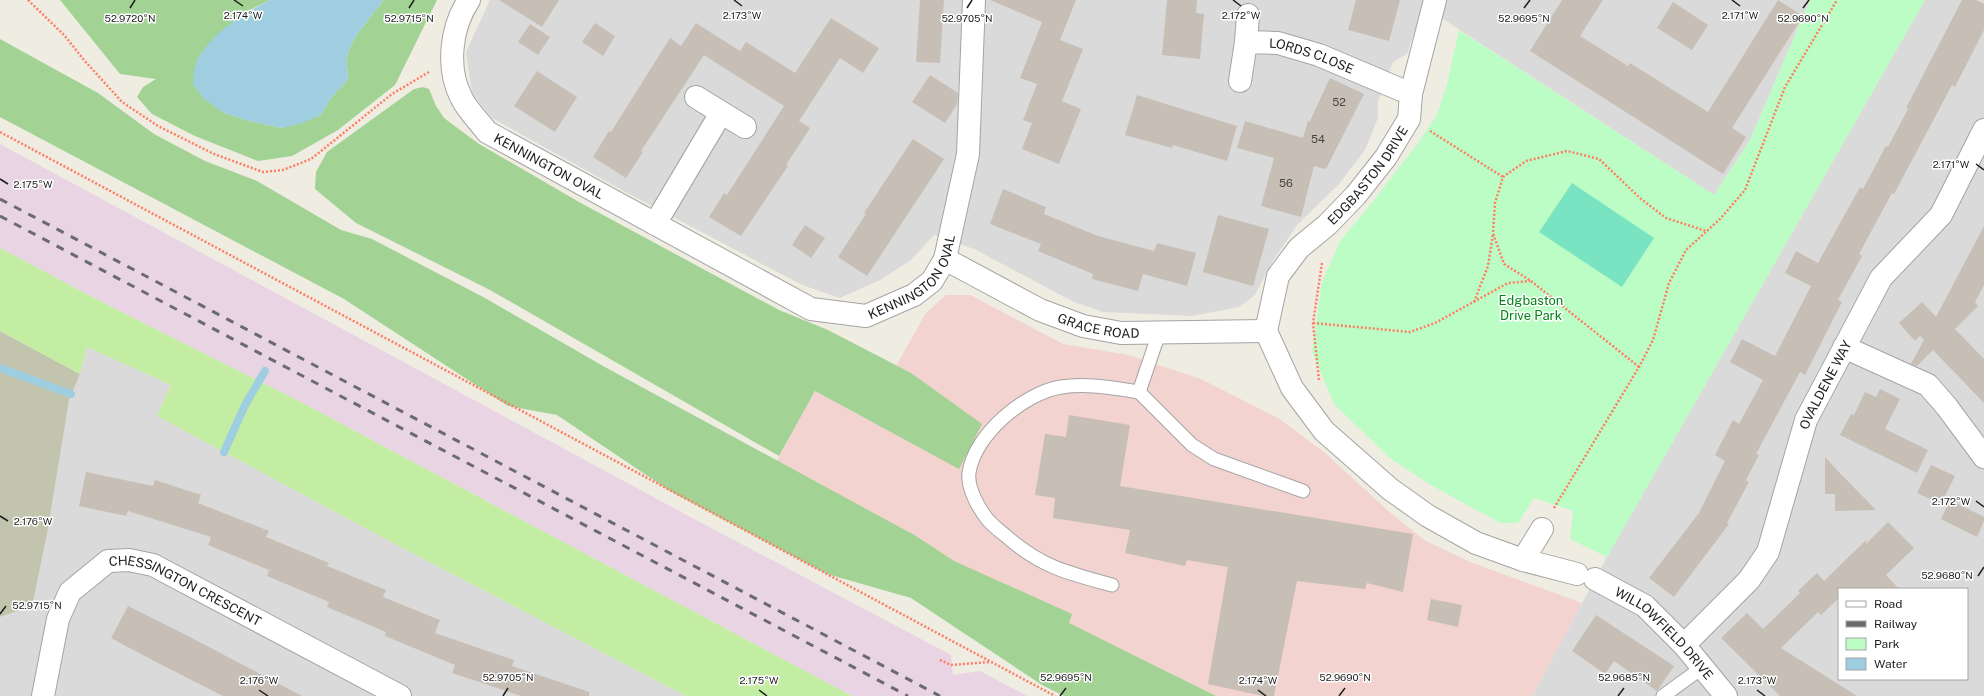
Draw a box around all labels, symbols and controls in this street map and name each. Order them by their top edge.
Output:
text: 2.174°W [224,9,263,21]
text: 2.173°W [723,9,762,21]
text: 2.172°W [1222,9,1261,21]
text: 2.171°W [1722,9,1759,21]
text: 52.9720°N [105,12,156,24]
text: 52.9715°N [384,12,434,24]
text: 52.9705°N [941,12,993,24]
text: 52.9695°N [1498,12,1550,24]
text: 52.9690°N [1777,12,1829,24]
street label: LORDS CLOSE [1269,36,1356,77]
house number: 52 [1332,96,1346,108]
street label: EDGBASTON DRIVE [1325,123,1411,228]
street label: KENNINGTON OVAL [491,130,606,202]
house number: 54 [1311,133,1325,145]
text: 2.171°W [1933,158,1970,170]
house number: 56 [1279,177,1293,189]
text: 2.175°W [14,178,53,190]
street label: KENNINGTON OVAL [866,233,958,322]
park label: Edgbaston Drive Park [1499,293,1563,323]
street label: GRACE ROAD [1055,310,1139,341]
street label: OVALDENE WAY [1797,338,1855,431]
text: 2.172°W [1932,495,1971,507]
text: 2.176°W [14,515,53,527]
street label: CHESSINGTON CRESCENT [108,553,264,629]
text: 52.9680°N [1921,569,1973,581]
street label: WILLOWFIELD DRIVE [1612,584,1716,683]
legend [1838,588,1968,680]
text: Road [1874,597,1902,611]
text: 52.9715°N [12,599,62,611]
text: Railway [1874,617,1918,631]
text: Park [1874,637,1900,651]
text: Water [1874,657,1908,671]
text: 52.9705°N [482,671,534,683]
text: 52.9695°N [1040,671,1092,683]
text: 52.9690°N [1319,671,1371,683]
text: 52.9685°N [1598,671,1650,683]
text: 2.176°W [240,674,279,686]
text: 2.175°W [740,674,779,686]
text: 2.174°W [1239,674,1278,686]
text: 2.173°W [1738,674,1777,686]

